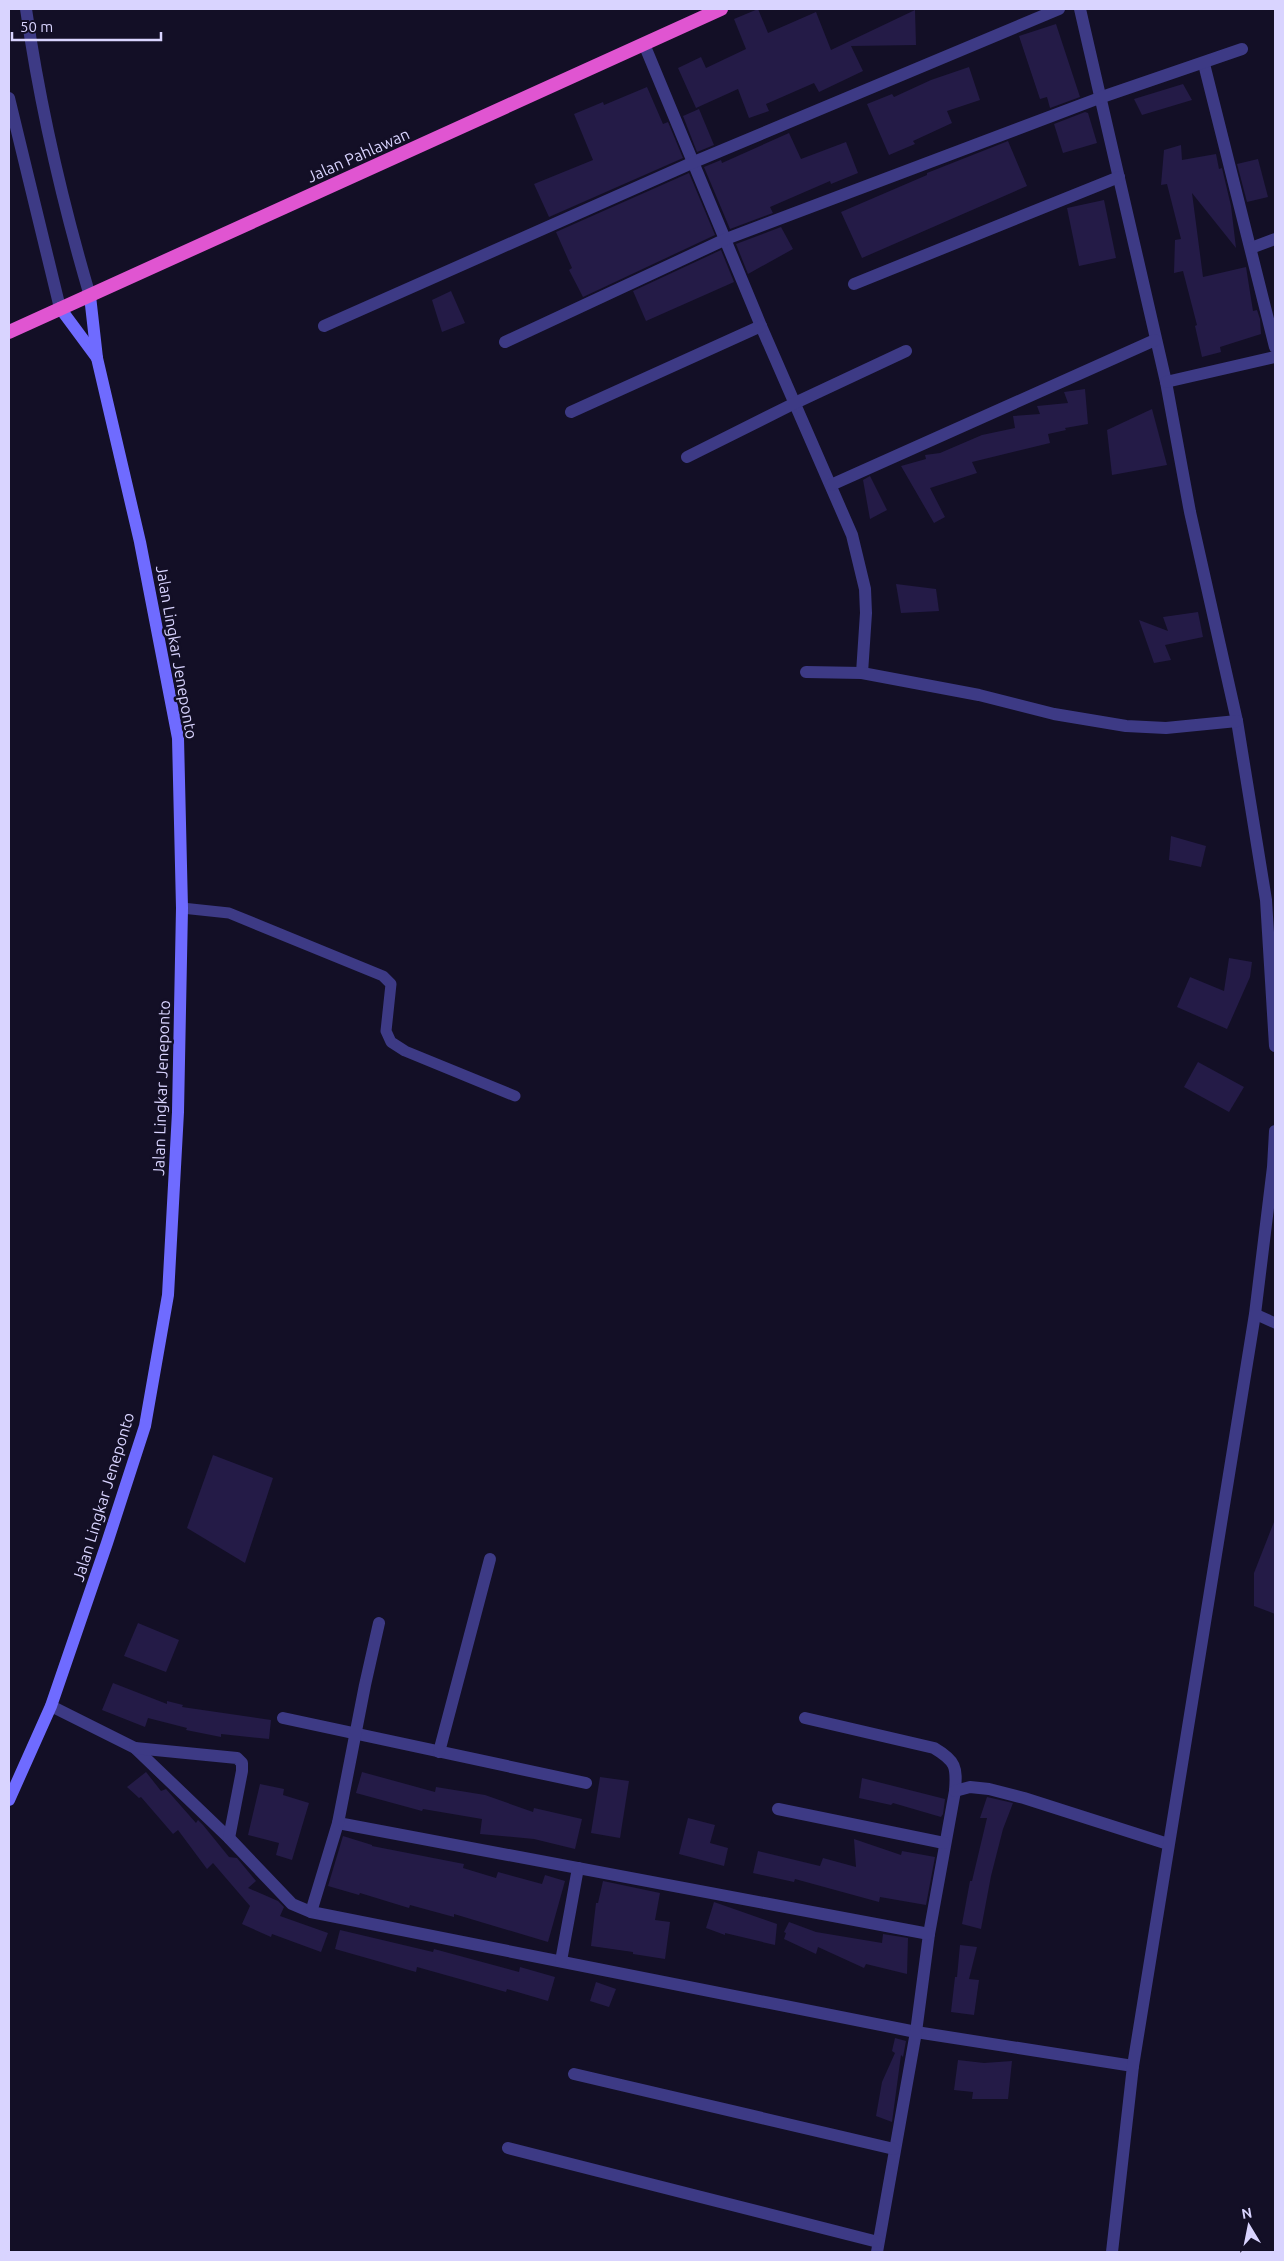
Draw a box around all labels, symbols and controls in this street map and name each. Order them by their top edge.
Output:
scale bar [12,10,161,42]
text: 50 m [20,18,53,35]
street label: Jalan Pahlawan [304,124,412,186]
street label: Jalan Lingkar Jeneponto [153,564,201,740]
street label: Jalan Lingkar Jeneponto [149,1000,173,1176]
street label: Jalan Lingkar Jeneponto [69,1410,137,1584]
north arrow [1224,2201,1274,2251]
text: N [1240,2204,1253,2222]

